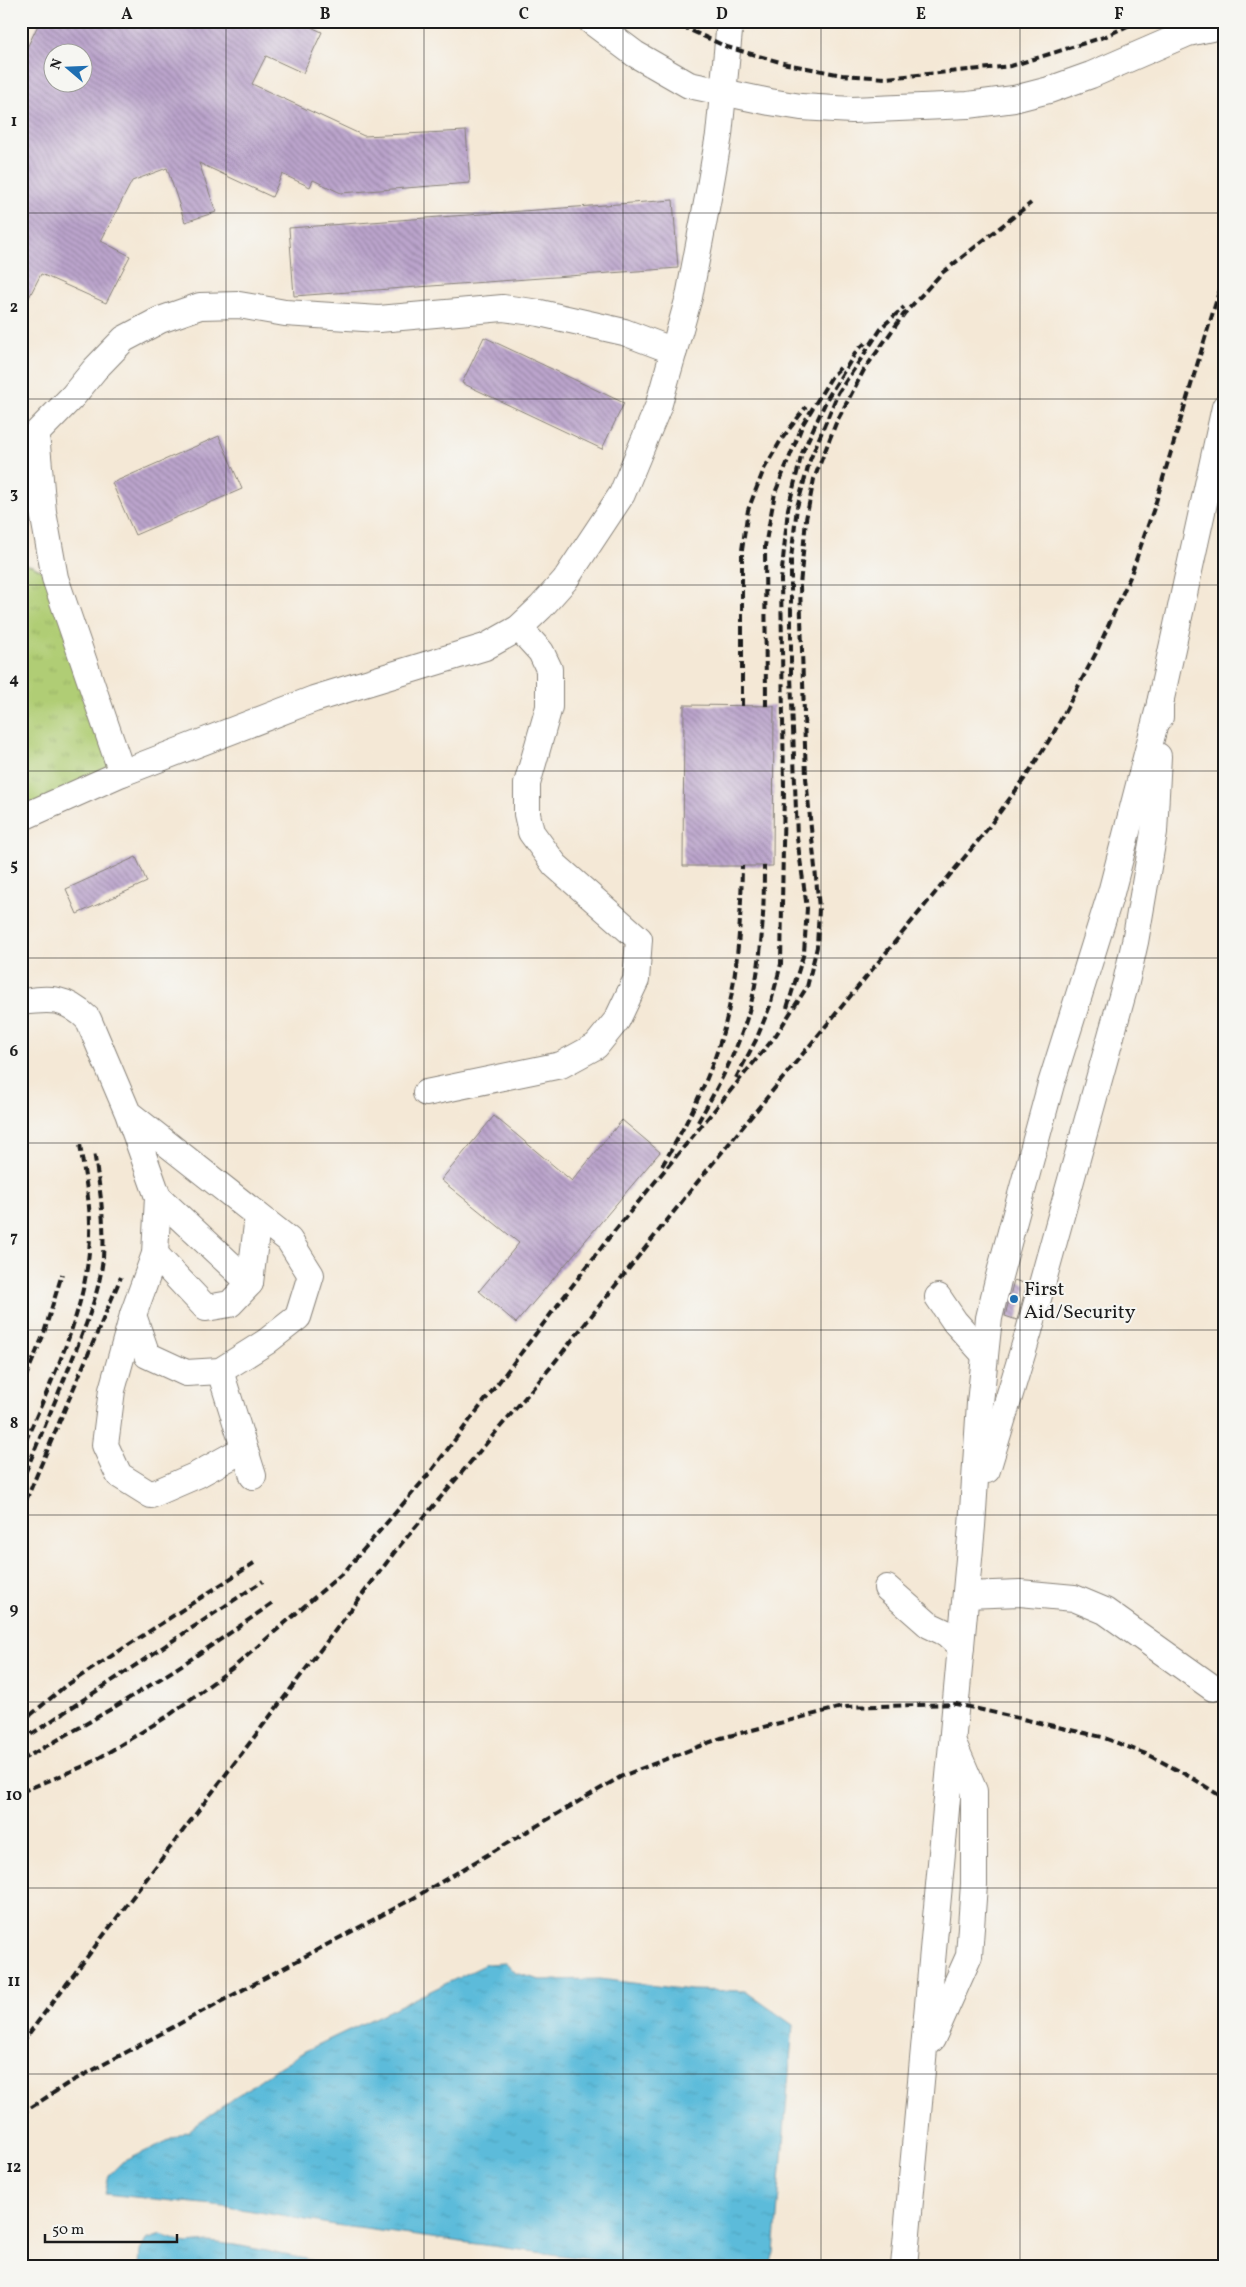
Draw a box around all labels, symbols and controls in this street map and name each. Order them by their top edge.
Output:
text: A [121,4,133,26]
text: B [320,4,331,26]
text: C [519,4,529,26]
text: D [716,4,728,26]
text: E [916,4,926,26]
text: F [1114,4,1124,26]
north arrow [42,42,92,92]
text: N [46,56,68,72]
text: 1 [11,111,17,133]
text: 2 [10,297,18,319]
text: 3 [10,483,18,505]
text: 4 [9,669,19,691]
text: 5 [10,855,18,877]
text: 6 [10,1041,19,1063]
text: 7 [10,1227,18,1249]
place label: First Aid/Security [1024,1276,1136,1327]
marker: First Aid/Security [1008,1293,1020,1305]
text: 8 [10,1413,18,1435]
text: 9 [10,1599,19,1621]
text: 10 [6,1785,22,1807]
text: 11 [8,1971,20,1993]
text: 12 [7,2157,21,2179]
scale bar [45,2212,178,2244]
text: 50 m [52,2220,84,2241]

